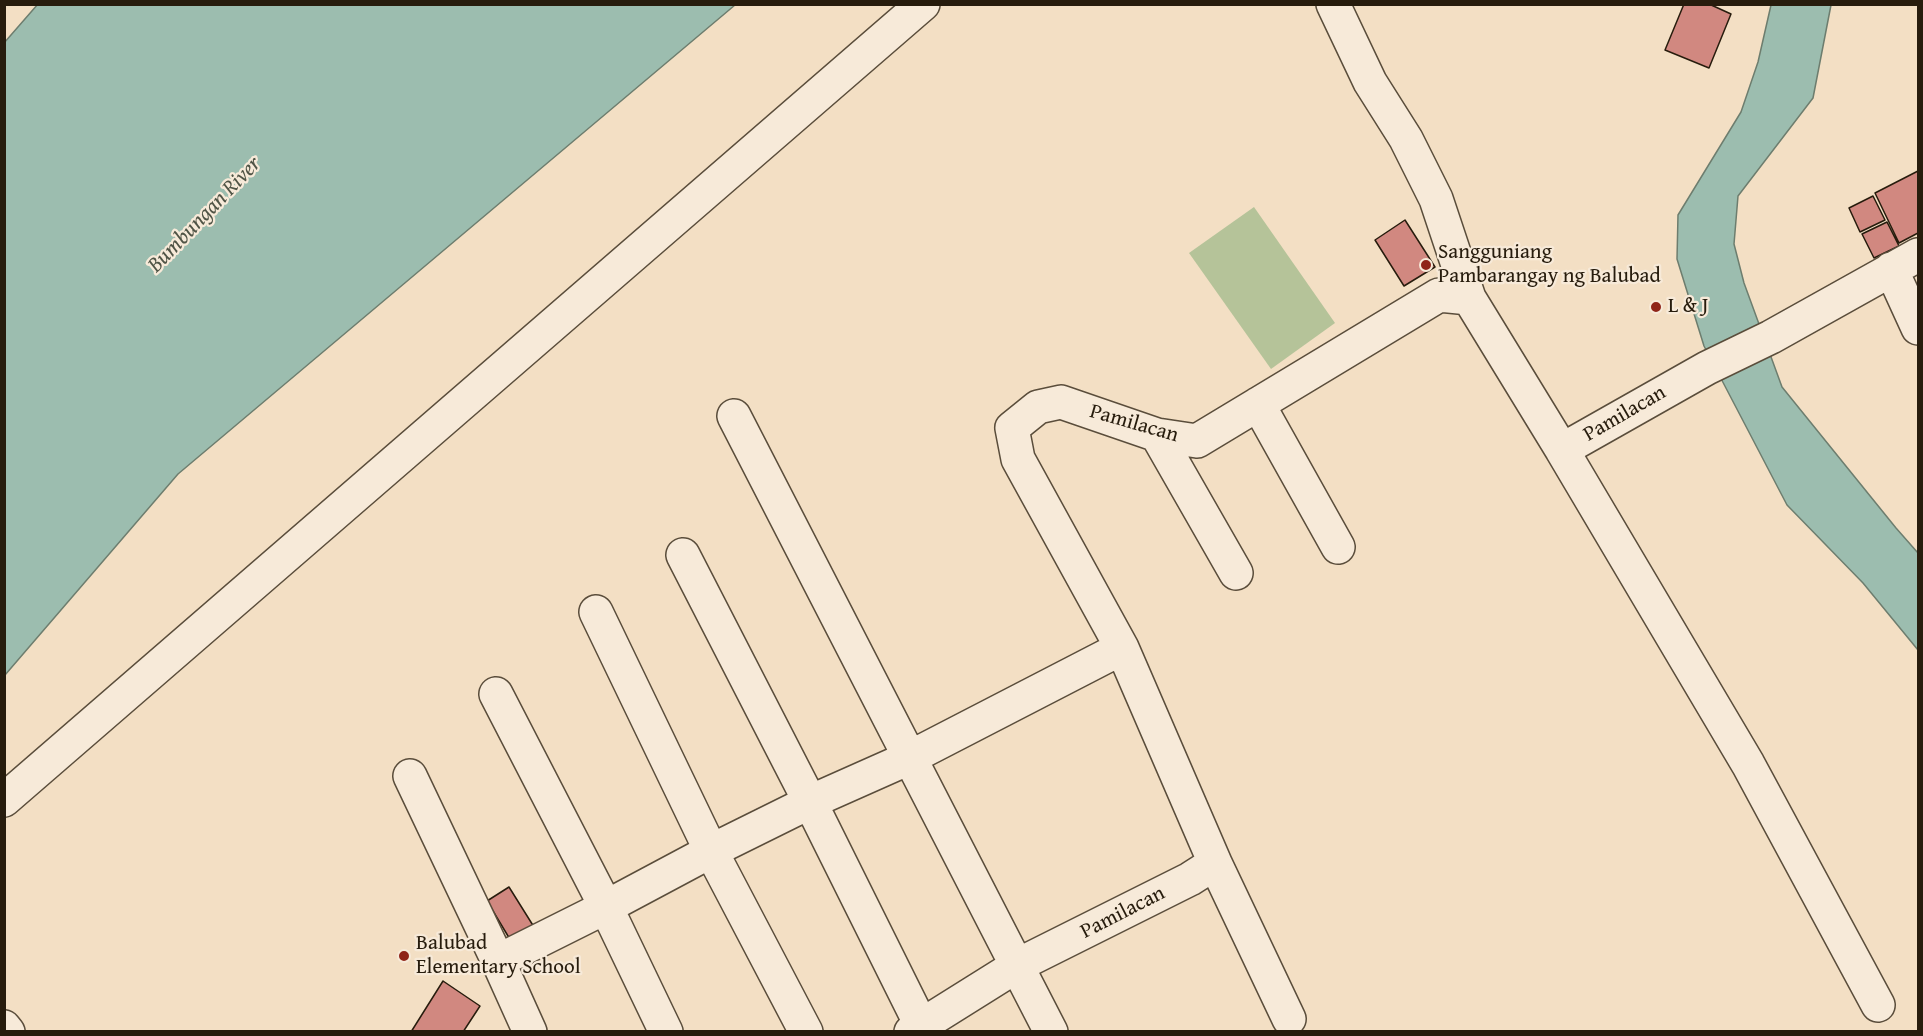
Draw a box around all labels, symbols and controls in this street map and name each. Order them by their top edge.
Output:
water label: Bumbungan River [143,151,267,279]
place label: Sangguniang Pambarangay ng Balubad [1438,240,1661,290]
marker: Sangguniang Pambarangay ng Balubad [1419,258,1433,272]
place label: L & J [1668,294,1708,320]
marker: L & J [1649,300,1663,314]
street label: Pamilacan [1579,380,1671,448]
street label: Pamilacan [1087,399,1181,449]
street label: Pamilacan [1077,881,1169,945]
place label: Balubad Elementary School [416,931,581,981]
marker: Balubad Elementary School [397,949,411,963]

